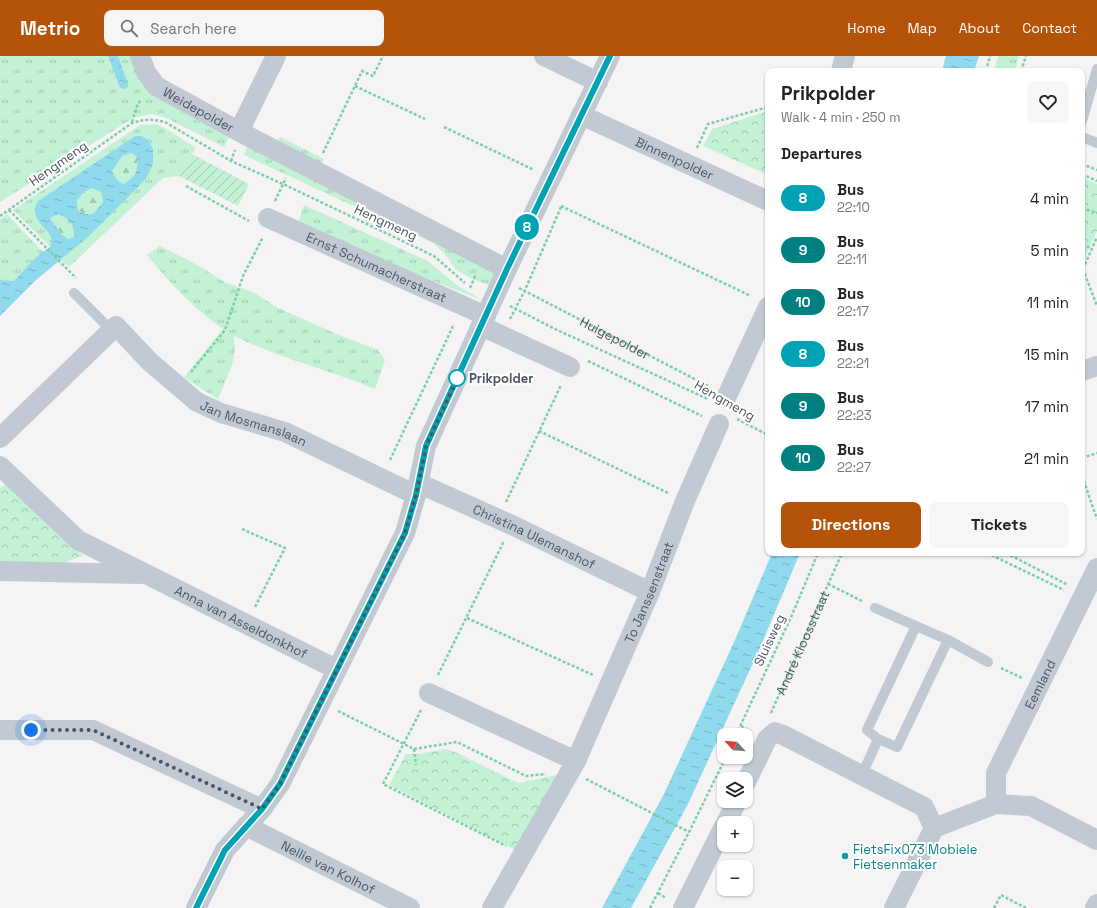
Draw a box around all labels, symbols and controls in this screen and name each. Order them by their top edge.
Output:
search box [104,10,384,46]
text: Metrio [20,16,80,41]
icon: search [118,17,140,39]
text: Search here [150,19,237,38]
text: Home [847,19,885,37]
text: Map [907,19,937,37]
text: About [959,19,1000,37]
text: Contact [1022,19,1077,37]
text: Prikpolder [781,81,875,106]
button: heart [1027,81,1069,123]
street label: Weidepolder [160,83,237,136]
text: Walk · 4 min · 250 m [781,109,900,126]
street label: Binnenpolder [633,133,716,184]
street label: Hengmeng [26,137,91,190]
text: Departures [781,144,862,163]
text: Bus [837,180,864,199]
text: 8 [799,189,807,207]
text: 4 min [1030,189,1069,208]
text: 22:10 [837,199,870,216]
street label: Hengmeng [352,200,420,244]
line badge: 8 [514,214,540,240]
text: 8 [523,218,531,236]
street label: Ernst Schumacherstraat [303,228,449,306]
text: Bus [837,232,864,251]
text: 9 [799,241,807,259]
text: 5 min [1030,241,1069,260]
text: 22:11 [837,251,867,268]
text: Bus [837,284,864,303]
text: 10 [795,293,811,311]
text: 11 min [1027,293,1069,312]
text: 22:17 [837,303,869,320]
street label: Huigepolder [577,313,653,363]
text: Bus [837,336,864,355]
text: 8 [799,345,807,363]
text: 15 min [1024,345,1069,364]
text: 22:21 [837,355,869,372]
marker: Prikpolder [448,369,466,387]
place label: Prikpolder [469,370,533,387]
street label: Hengmeng [691,376,758,425]
text: Bus [837,388,864,407]
street label: Jan Mosmanslaan [197,397,310,450]
text: 9 [799,397,807,415]
text: 17 min [1025,397,1069,416]
text: 22:23 [837,407,872,424]
text: Bus [837,440,864,459]
text: 10 [795,449,811,467]
text: 21 min [1024,449,1069,468]
text: 22:27 [837,459,871,476]
street label: Christina Ulemanshof [470,501,598,573]
button: Directions [781,502,921,548]
button: Tickets [929,502,1069,548]
street label: To Janssenstraat [621,539,677,646]
street label: Anna van Asseldonkhof [172,582,310,662]
street label: André Kloosstraat [772,588,833,698]
street label: Sluisweg [750,612,789,669]
street label: Eemland [1021,657,1060,712]
your location [21,720,41,740]
north arrow [717,728,753,764]
map controls [717,728,753,896]
button: layers [717,772,753,808]
button: + [717,816,753,852]
street label: Nellie van Kolhof [278,837,378,898]
place label: FietsFix073 Mobiele Fietsenmaker [853,841,977,873]
marker: FietsFix073 Mobiele Fietsenmaker [840,851,850,861]
button: − [717,860,753,896]

